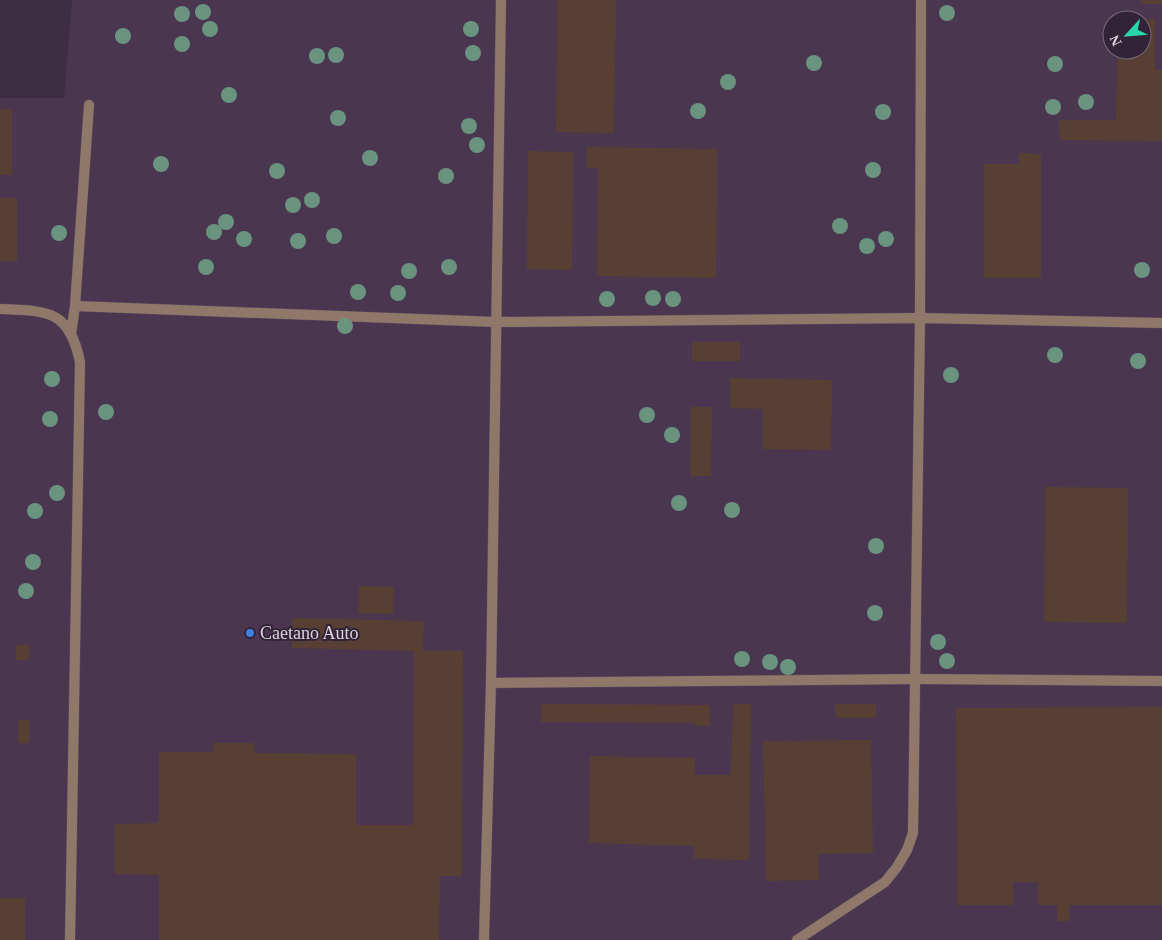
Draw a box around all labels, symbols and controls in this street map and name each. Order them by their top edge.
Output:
north arrow [1102,10,1152,60]
text: N [1107,33,1125,48]
place label: Caetano Auto [260,623,358,643]
marker: Caetano Auto [244,627,256,639]

